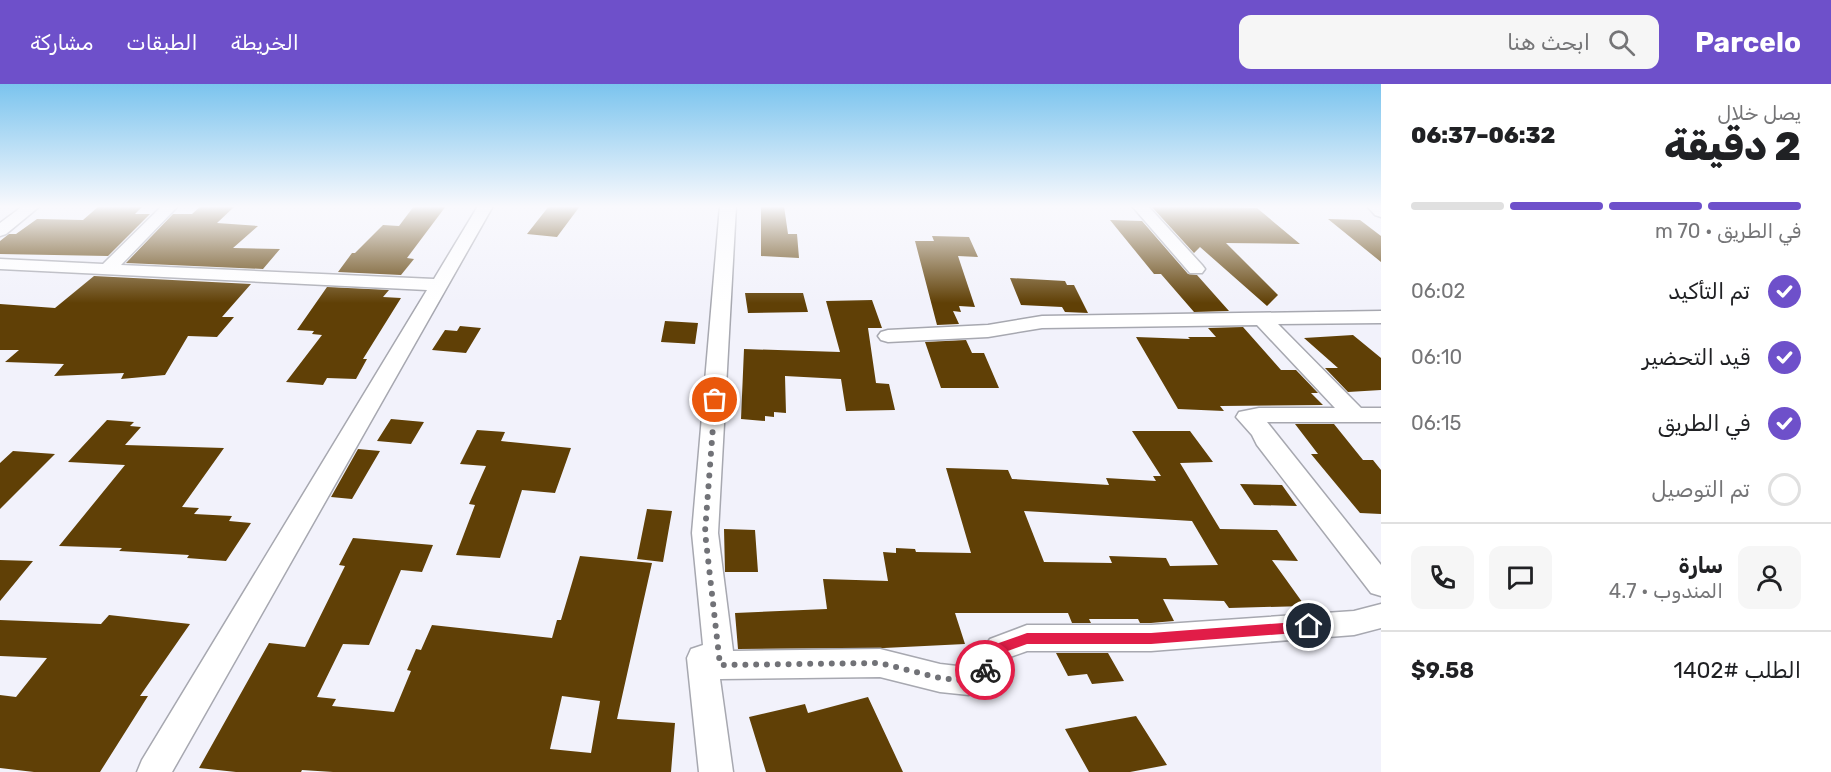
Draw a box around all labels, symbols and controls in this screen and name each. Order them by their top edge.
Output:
search box [1239,15,1659,69]
icon: search [1605,26,1638,59]
text: Parcelo [1695,26,1801,59]
text: ابحث هنا [1507,29,1590,56]
text: مشاركة [30,30,93,55]
text: الطبقات [126,30,198,55]
text: الخريطة [231,30,299,55]
text: يصل خلال [1717,101,1801,125]
text: 06:32–06:37 [1411,122,1555,149]
text: 2 دقيقة [1664,124,1801,170]
text: في الطريق · 70 m [1655,219,1801,243]
icon: check [1768,275,1801,308]
text: تم التأكيد [1668,278,1750,305]
text: 06:02 [1411,279,1465,303]
icon: check [1768,341,1801,374]
text: قيد التحضير [1642,344,1750,371]
text: 06:10 [1411,345,1462,369]
pin [689,374,740,425]
icon: bag [698,383,731,416]
icon: check [1768,407,1801,440]
text: في الطريق [1658,410,1750,437]
text: 06:15 [1411,411,1461,435]
text: تم التوصيل [1651,476,1750,503]
button: phone [1411,546,1474,609]
button: chat [1489,546,1552,609]
button: person [1738,546,1801,609]
text: سارة [1678,552,1723,579]
text: المندوب · 4.7 [1609,579,1723,603]
pin [1283,600,1334,651]
icon: home [1292,609,1325,642]
courier [955,640,1015,700]
icon: bike [969,654,1002,687]
text: $9.58 [1411,657,1474,684]
text: الطلب #1402 [1673,657,1801,684]

